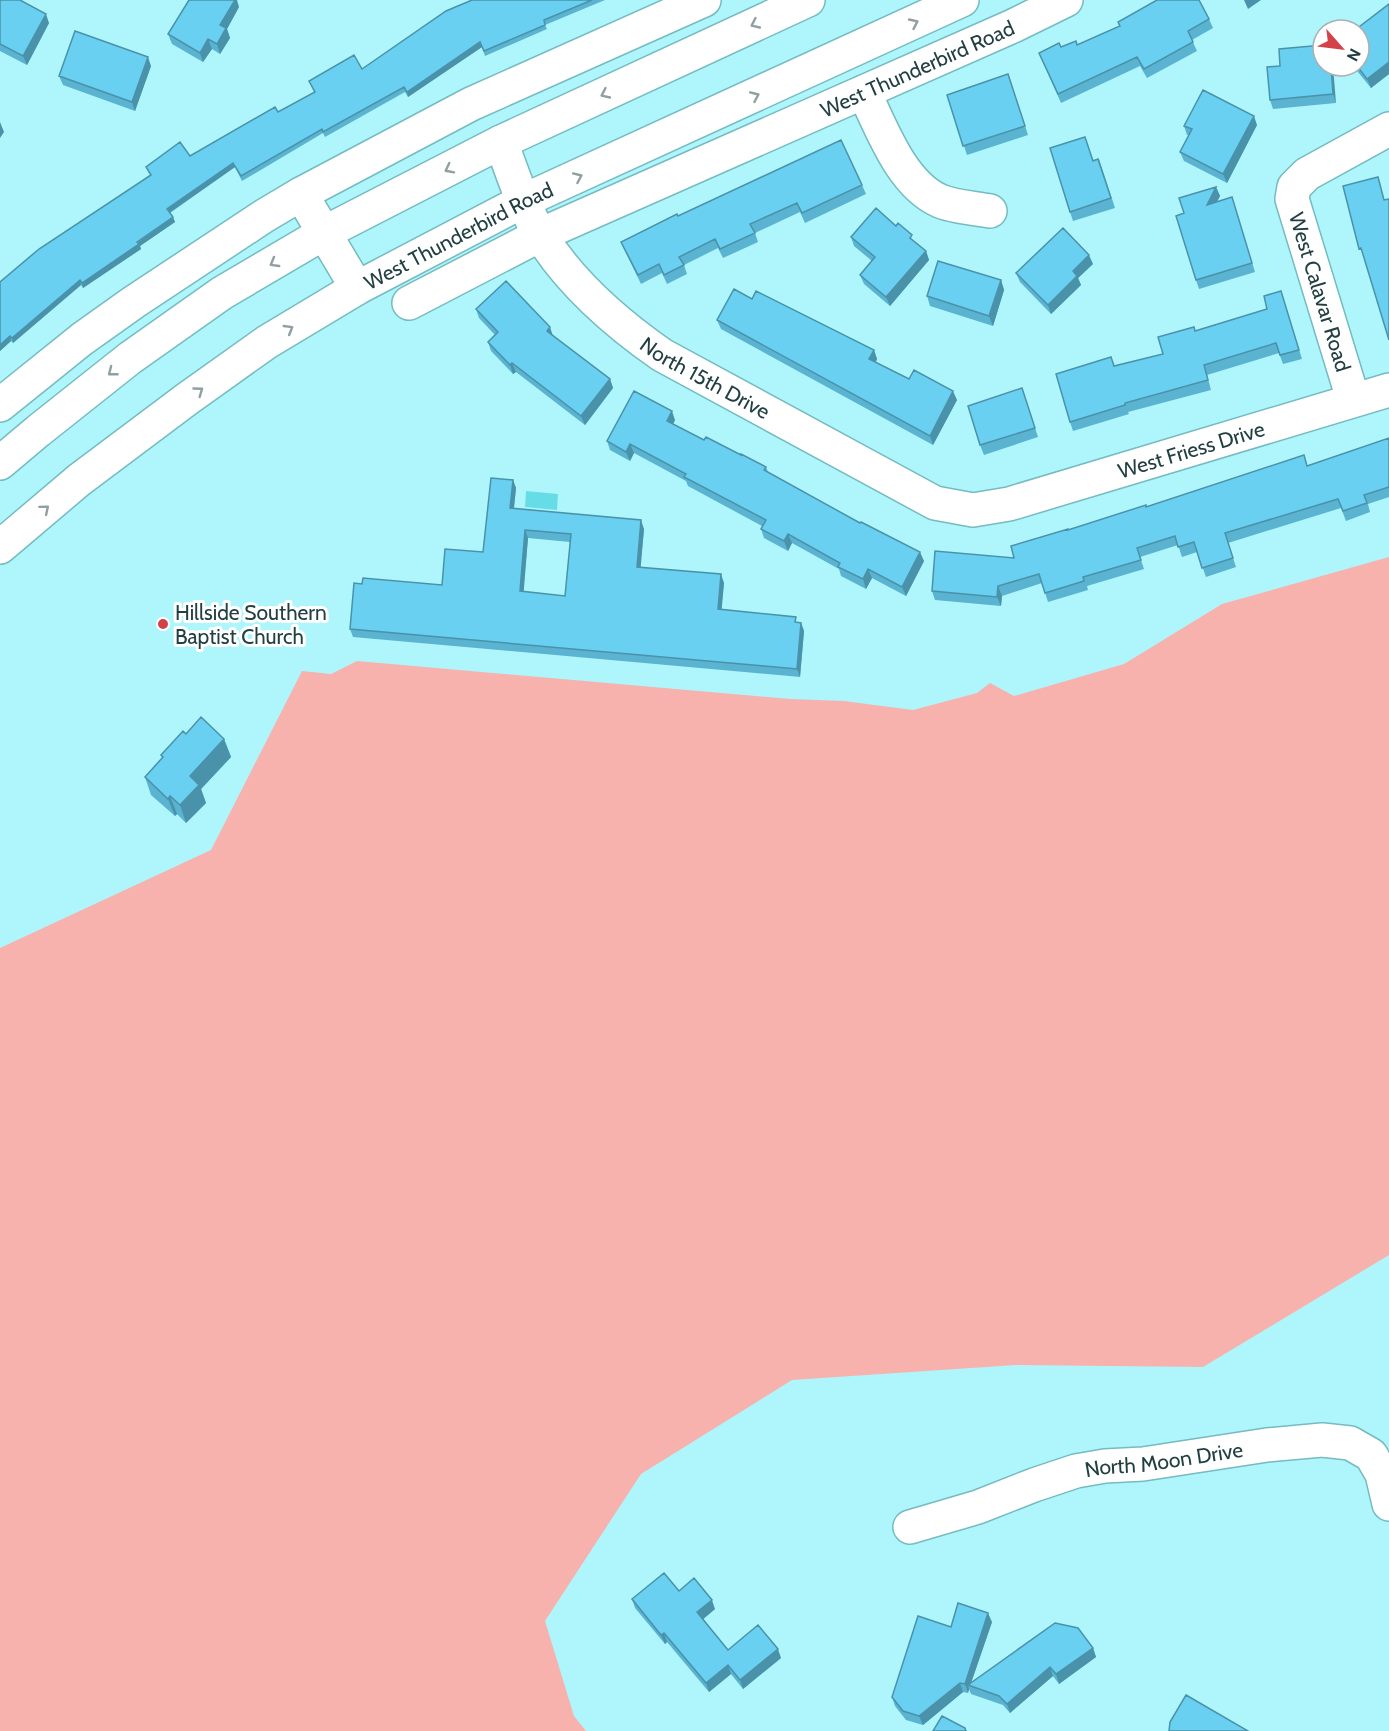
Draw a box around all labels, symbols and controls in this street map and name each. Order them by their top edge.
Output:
street label: West Thunderbird Road [817,15,1018,122]
one-way arrow [750,17,761,29]
one-way arrow [907,18,918,30]
north arrow [1311,18,1371,78]
text: N [1343,45,1365,64]
one-way arrow [600,86,611,98]
one-way arrow [749,91,760,103]
one-way arrow [445,162,455,173]
one-way arrow [571,172,582,184]
street label: West Thunderbird Road [360,177,557,295]
street label: West Calavar Road [1284,209,1356,375]
one-way arrow [269,256,280,267]
one-way arrow [283,325,293,336]
street label: North 15th Drive [636,331,775,424]
one-way arrow [108,365,119,376]
one-way arrow [193,387,204,398]
street label: West Friess Drive [1115,416,1268,483]
one-way arrow [38,505,49,516]
place label: Hillside Southern Baptist Church [175,600,327,649]
marker: Hillside Southern Baptist Church [156,617,170,631]
street label: North Moon Drive [1083,1436,1245,1482]

